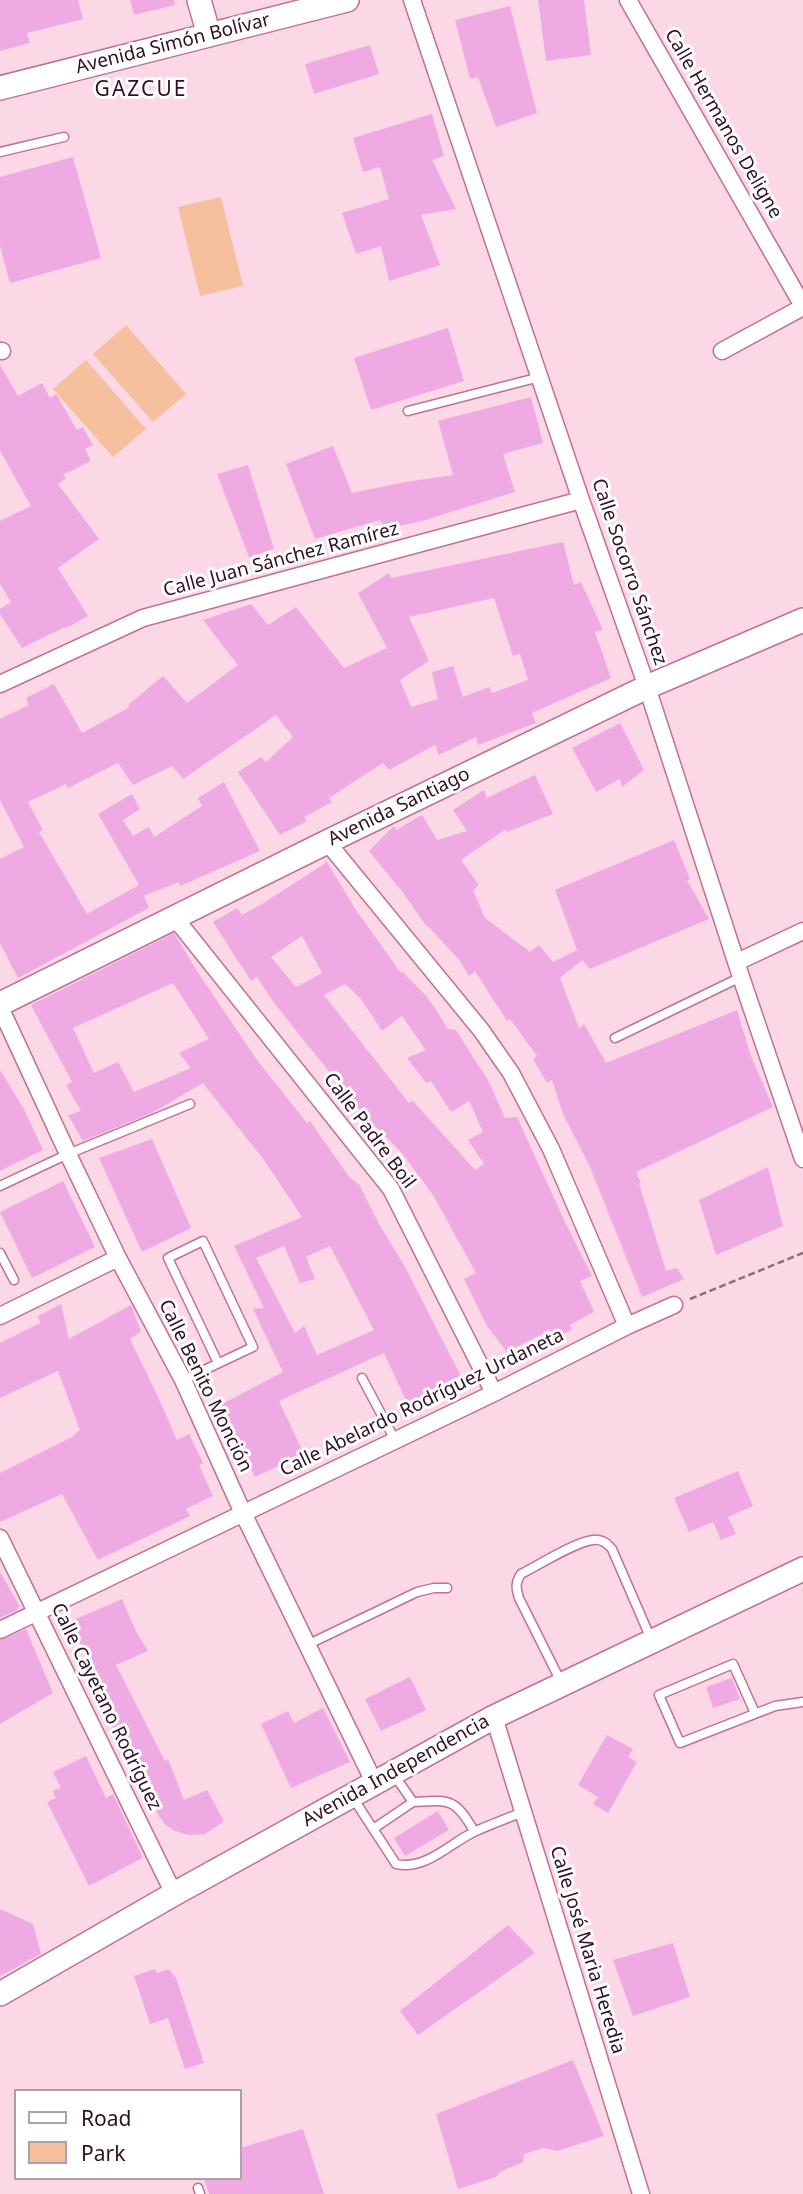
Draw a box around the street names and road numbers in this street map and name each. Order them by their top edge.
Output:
street label: Avenida Simón Bolívar [73,9,273,79]
street label: Calle Hermanos Deligne [659,25,787,223]
street label: Calle Socorro Sánchez [586,476,672,668]
street label: Calle Juan Sánchez Ramírez [161,518,401,602]
street label: Avenida Santiago [324,763,474,851]
street label: Calle Padre Boil [318,1069,420,1193]
street label: Calle Benito Monción [153,1296,257,1476]
street label: Calle Abelardo Rodríguez Urdaneta [276,1324,568,1482]
street label: Calle Cayetano Rodríguez [46,1600,166,1814]
street label: Avenida Independencia [299,1710,493,1832]
street label: Calle José Maria Heredia [545,1843,629,2057]

